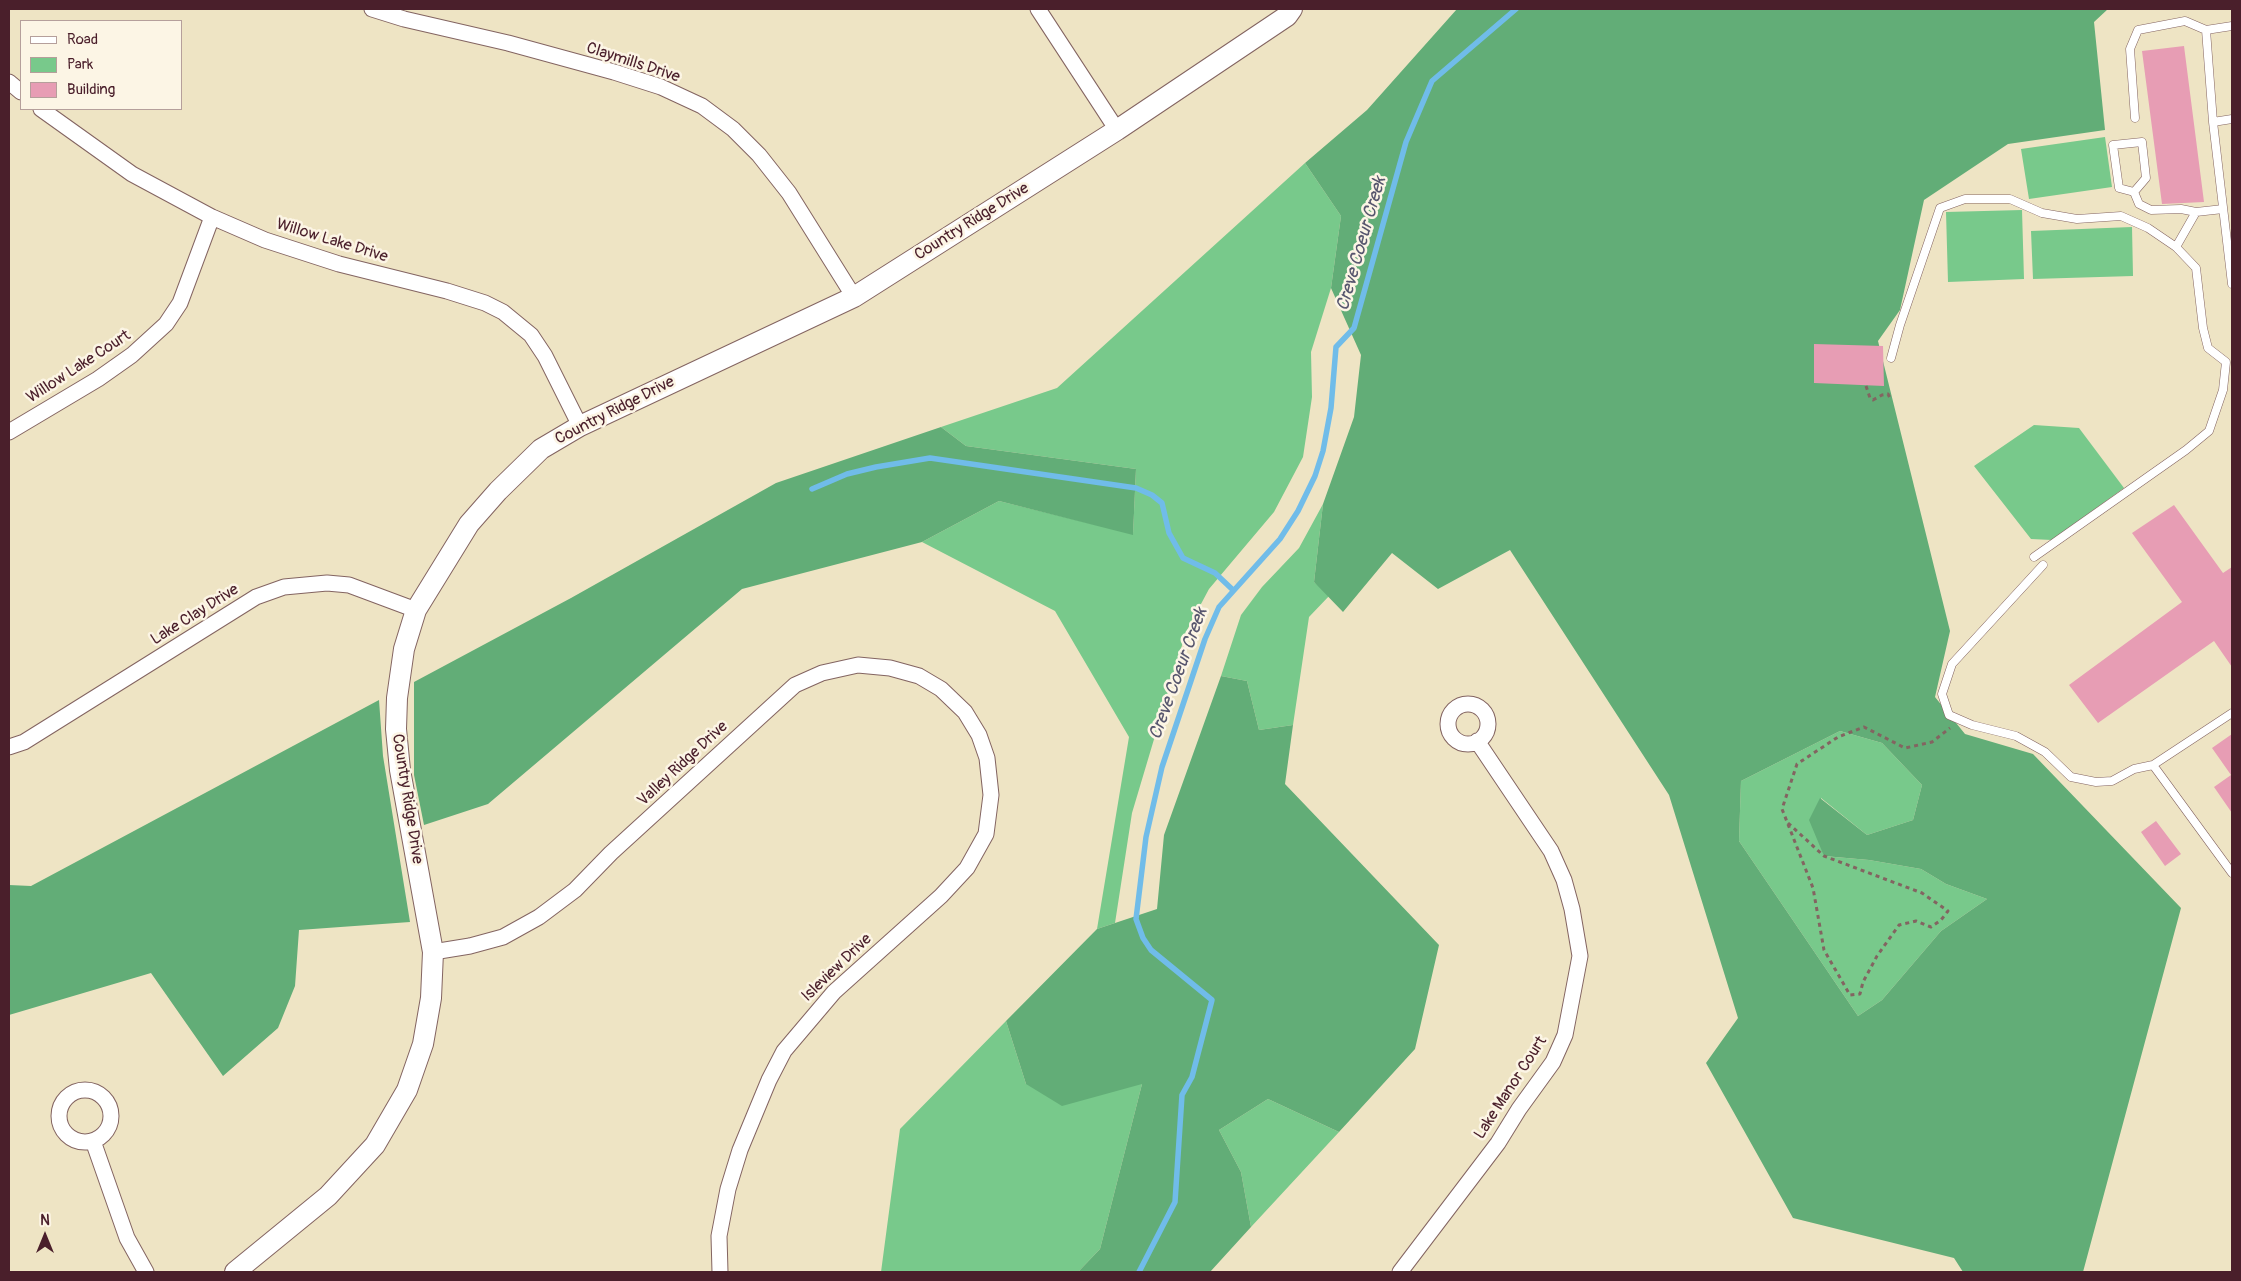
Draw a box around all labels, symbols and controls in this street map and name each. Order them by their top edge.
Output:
legend [20,20,182,110]
text: Road [67,30,98,49]
street label: Claymills Drive [584,39,682,87]
text: Park [67,55,93,74]
text: Building [67,80,115,99]
water label: Creve Coeur Creek [1333,175,1391,313]
street label: Country Ridge Drive [911,179,1033,265]
street label: Willow Lake Drive [274,215,390,267]
street label: Willow Lake Court [23,326,135,408]
street label: Country Ridge Drive [552,373,678,449]
street label: Lake Clay Drive [147,580,243,650]
water label: Creve Coeur Creek [1145,605,1213,743]
street label: Valley Ridge Drive [634,717,732,811]
street label: Country Ridge Drive [387,733,427,865]
street label: Isleview Drive [798,930,876,1006]
street label: Lake Manor Court [1471,1033,1551,1143]
north arrow [20,1211,70,1261]
text: N [40,1212,50,1229]

